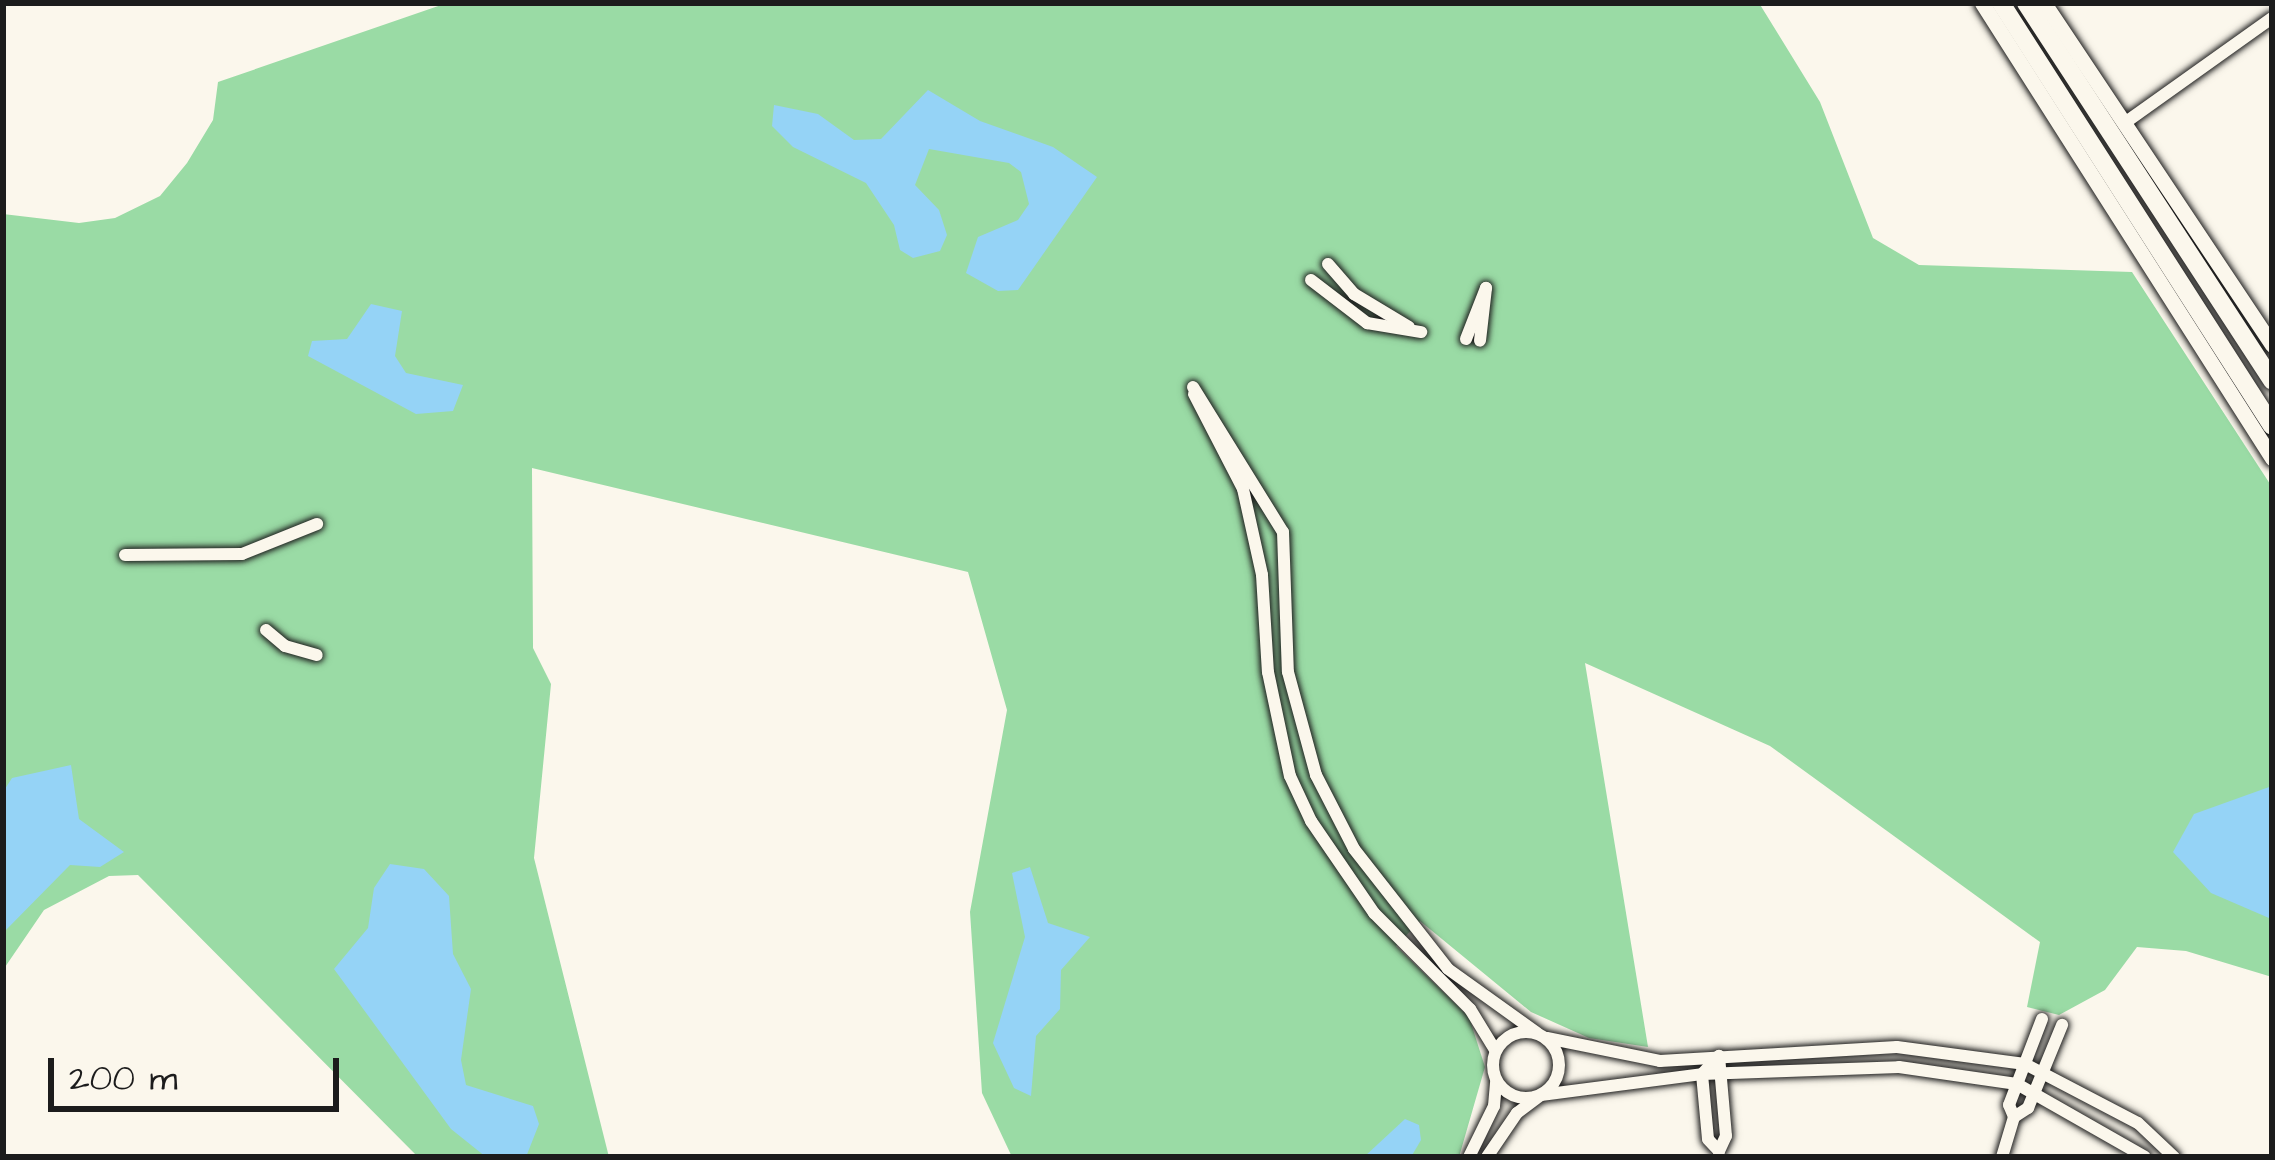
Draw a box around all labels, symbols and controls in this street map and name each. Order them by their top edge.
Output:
scale bar [54,1034,345,1108]
text: 200 m [69,1053,177,1104]

